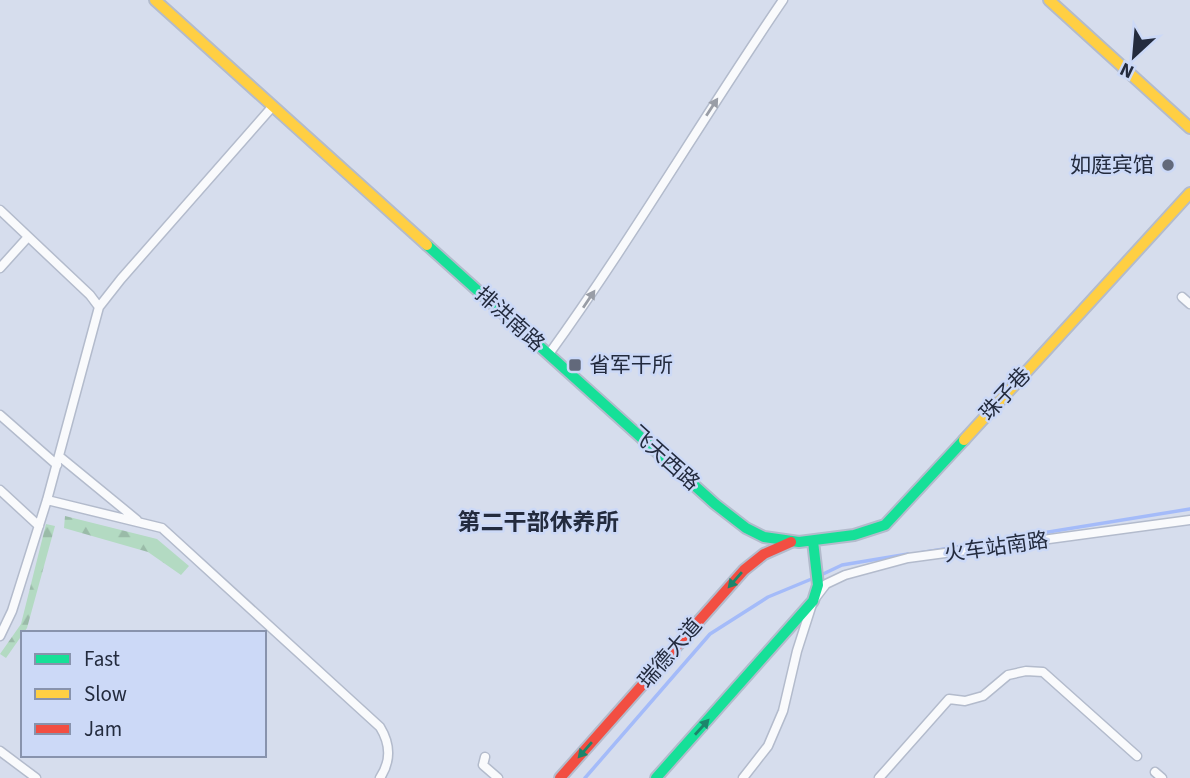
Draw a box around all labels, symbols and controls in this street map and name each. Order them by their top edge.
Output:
north arrow [1099,21,1169,91]
text: N [1116,55,1139,85]
one-way arrow [705,97,718,117]
place label: 如庭宾馆 [1070,150,1154,180]
marker: 如庭宾馆 [1160,157,1176,173]
street label: 排洪南路 [469,280,551,358]
one-way arrow [582,290,596,308]
place label: 省军干所 [589,350,673,380]
marker: 省军干所 [567,357,583,373]
street label: 珠子巷 [973,361,1037,427]
street label: 飞天西路 [624,419,706,497]
district label: 第二干部休养所 [458,506,619,539]
street label: 火车站南路 [942,525,1050,569]
one-way arrow [727,571,743,589]
street label: 瑞德大道 [631,611,709,695]
legend [21,631,266,757]
text: Fast [84,644,120,674]
text: Slow [84,679,127,709]
text: Jam [84,714,122,744]
one-way arrow [693,719,709,736]
one-way arrow [578,742,593,759]

